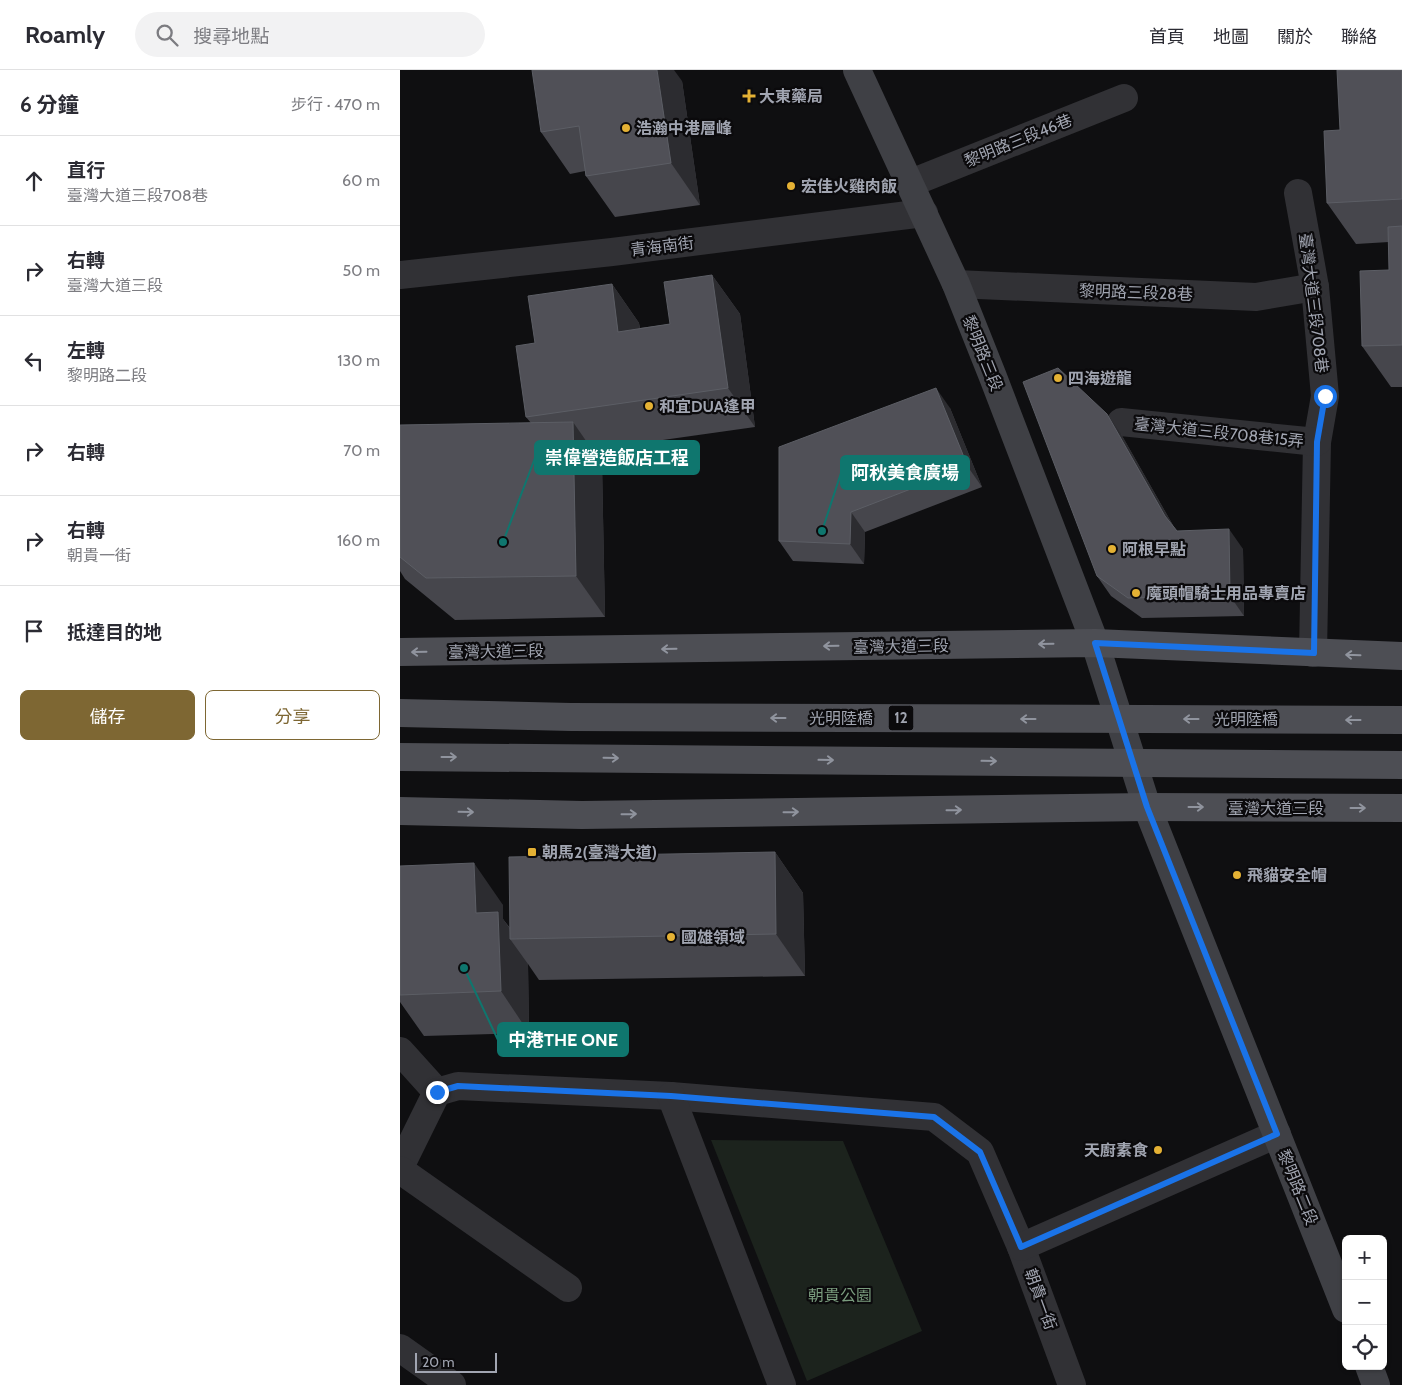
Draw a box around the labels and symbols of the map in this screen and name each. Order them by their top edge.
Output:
place label: 大東藥局 [759,87,823,106]
marker: 大東藥局 [743,90,755,102]
street label: 黎明路三段46巷 [962,110,1075,171]
place label: 浩瀚中港層峰 [636,119,732,138]
marker: 浩瀚中港層峰 [620,122,632,134]
place label: 宏佳火雞肉飯 [801,177,897,196]
marker: 宏佳火雞肉飯 [785,180,797,192]
street label: 臺灣大道三段708巷 [1295,232,1332,374]
street label: 青海南街 [629,233,695,260]
street label: 黎明路三段28巷 [1079,281,1193,304]
street label: 黎明路三段 [959,313,1006,394]
place label: 四海遊龍 [1068,369,1132,388]
marker: 四海遊龍 [1052,372,1064,384]
route start [1314,385,1337,408]
place label: 和宜DUA逢甲 [659,397,756,416]
marker: 和宜DUA逢甲 [643,400,655,412]
street label: 臺灣大道三段708巷15弄 [1133,414,1305,451]
callout: 崇偉營造飯店工程 [535,441,699,474]
text: 崇偉營造飯店工程 [545,447,689,469]
callout: 阿秋美食廣場 [841,456,969,489]
text: 阿秋美食廣場 [851,462,959,484]
place label: 阿根早點 [1122,540,1186,559]
marker: 阿根早點 [1106,543,1118,555]
place label: 魔頭帽騎士用品專賣店 [1146,584,1306,603]
marker: 魔頭帽騎士用品專賣店 [1130,587,1142,599]
street label: 臺灣大道三段 [853,636,949,657]
one-way arrow [1038,639,1054,648]
street label: 臺灣大道三段 [448,641,544,662]
one-way arrow [823,642,839,651]
one-way arrow [661,644,677,654]
one-way arrow [411,647,427,657]
one-way arrow [1346,650,1362,659]
road number: 12 [888,706,914,730]
street label: 光明陸橋 [809,709,873,728]
street label: 光明陸橋 [1214,710,1278,729]
one-way arrow [771,713,787,723]
one-way arrow [1021,714,1037,724]
one-way arrow [1183,714,1200,724]
one-way arrow [1346,715,1362,725]
one-way arrow [440,752,456,762]
one-way arrow [602,753,619,763]
one-way arrow [818,755,834,765]
one-way arrow [980,756,996,766]
street label: 臺灣大道三段 [1228,799,1324,818]
one-way arrow [1187,802,1203,812]
one-way arrow [1350,803,1366,813]
one-way arrow [945,805,961,815]
one-way arrow [458,807,474,817]
one-way arrow [782,807,799,817]
one-way arrow [620,809,636,819]
place label: 朝馬2(臺灣大道) [542,843,657,862]
marker: 朝馬2(臺灣大道) [526,846,538,858]
place label: 飛貓安全帽 [1247,866,1327,885]
marker: 飛貓安全帽 [1231,869,1243,881]
place label: 國雄領域 [681,928,745,947]
marker: 國雄領域 [665,931,677,943]
callout: 中港THE ONE [498,1023,628,1056]
text: 中港THE ONE [508,1029,618,1051]
route end [426,1081,449,1104]
place label: 天廚素食 [1084,1141,1148,1160]
marker: 天廚素食 [1152,1144,1164,1156]
street label: 黎明路二段 [1274,1147,1321,1228]
street label: 朝貴一街 [1021,1266,1060,1332]
park label: 朝貴公園 [808,1286,872,1305]
scale bar [415,1350,498,1373]

